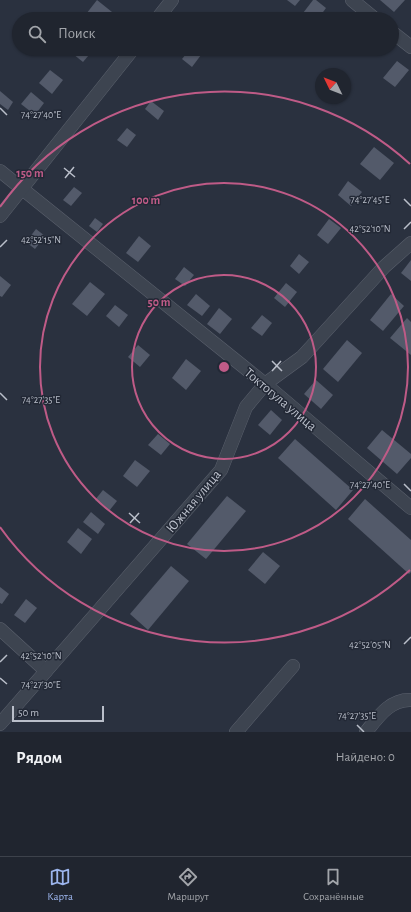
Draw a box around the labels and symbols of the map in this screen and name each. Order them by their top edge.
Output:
north arrow [315,68,351,104]
text: 74°27'40"E [21,110,61,120]
text: 150 m [16,167,44,179]
text: 100 m [132,194,160,206]
text: 74°27'45"E [351,195,390,205]
text: 42°52'10"N [349,224,391,234]
text: 42°52'15"N [21,235,61,245]
text: 50 m [148,296,171,308]
centre of rings [217,360,231,374]
street label: Токтогула улица [242,366,320,434]
text: 74°27'35"E [22,395,60,405]
street label: Южная улица [164,467,224,536]
text: 74°27'40"E [350,480,390,490]
text: 42°52'05"N [349,640,391,650]
text: 42°52'10"N [20,651,62,661]
text: 74°27'30"E [21,680,61,690]
scale bar [12,704,104,723]
text: 74°27'35"E [338,711,376,721]

